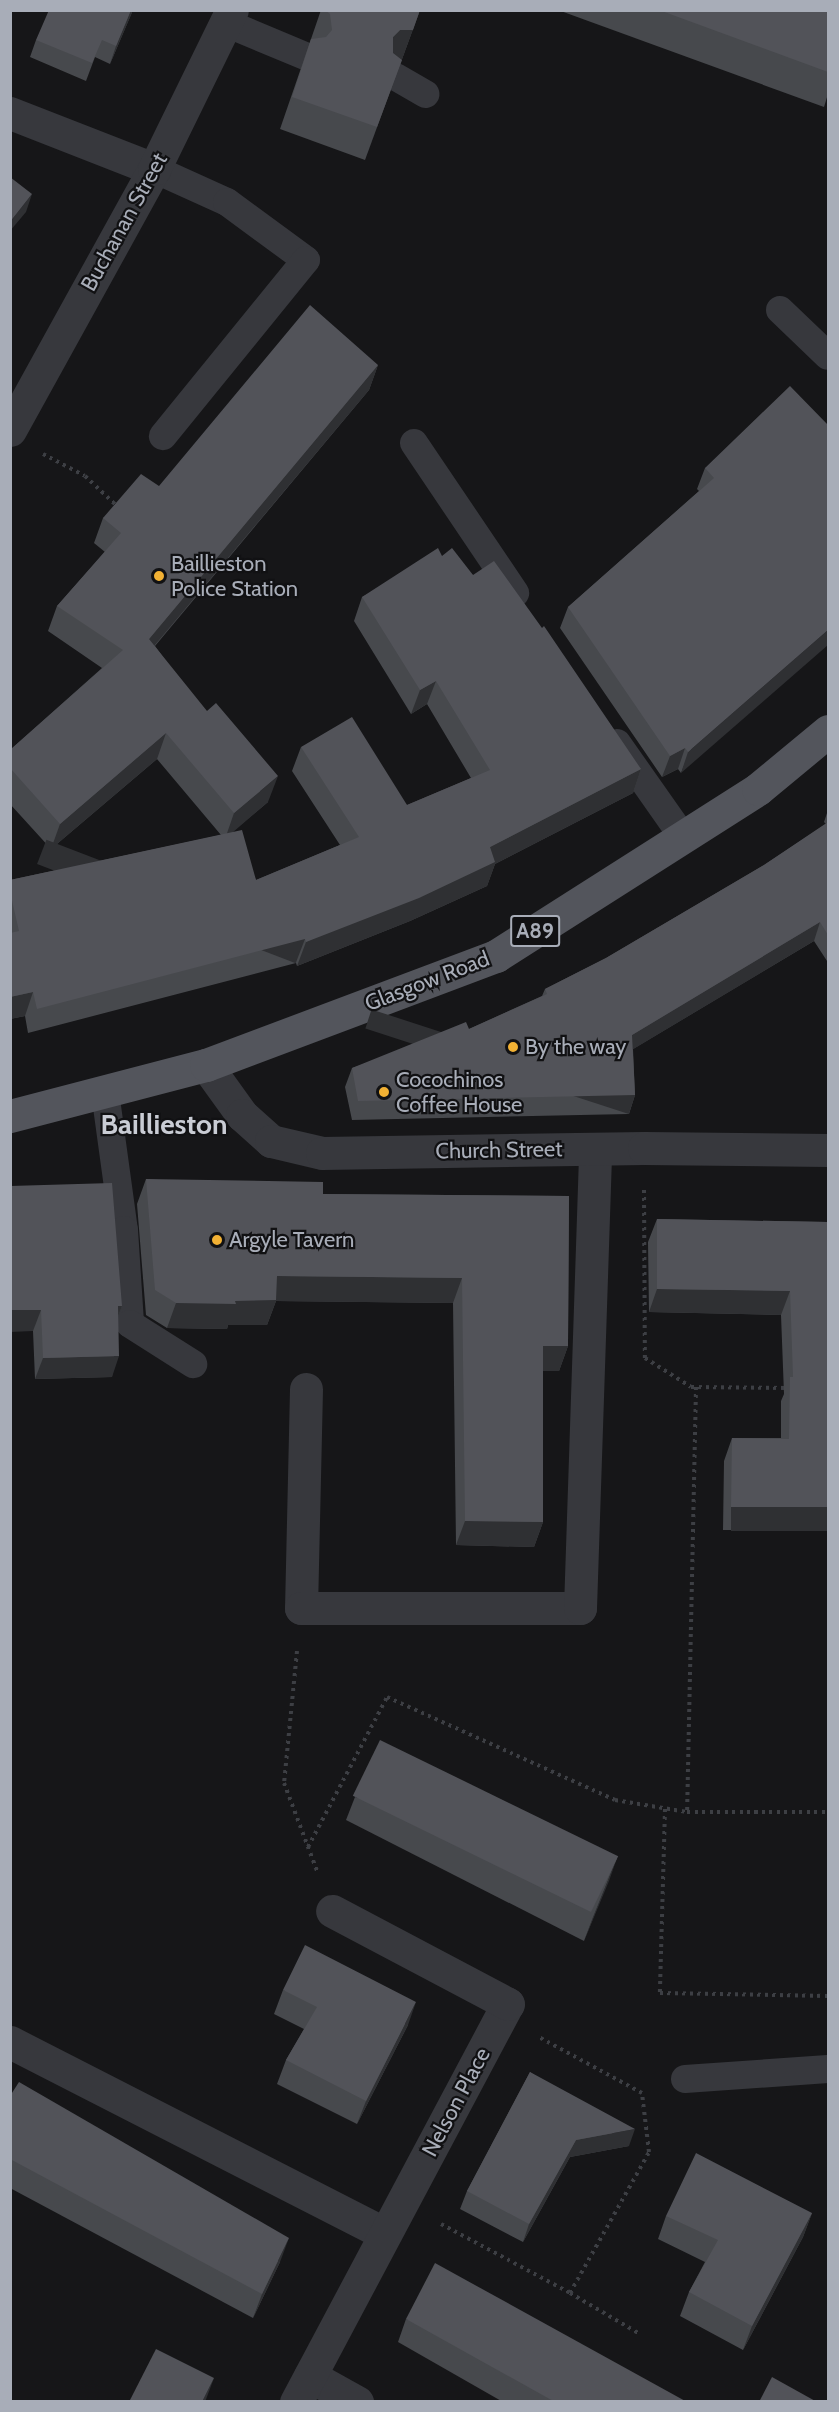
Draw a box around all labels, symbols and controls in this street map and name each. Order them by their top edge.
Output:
street label: Buchanan Street [75,148,173,296]
place label: Baillieston Police Station [171,550,298,602]
marker: Baillieston Police Station [152,569,166,583]
road number: A89 [510,913,560,949]
street label: Glasgow Road [361,945,493,1017]
place label: By the way [525,1034,626,1060]
marker: By the way [506,1040,520,1054]
place label: Cocochinos Coffee House [396,1066,522,1118]
marker: Cocochinos Coffee House [377,1085,391,1099]
district label: Baillieston [101,1107,227,1141]
street label: Church Street [435,1136,563,1164]
place label: Argyle Tavern [229,1227,354,1253]
marker: Argyle Tavern [210,1233,224,1247]
street label: Nelson Place [416,2043,496,2161]

